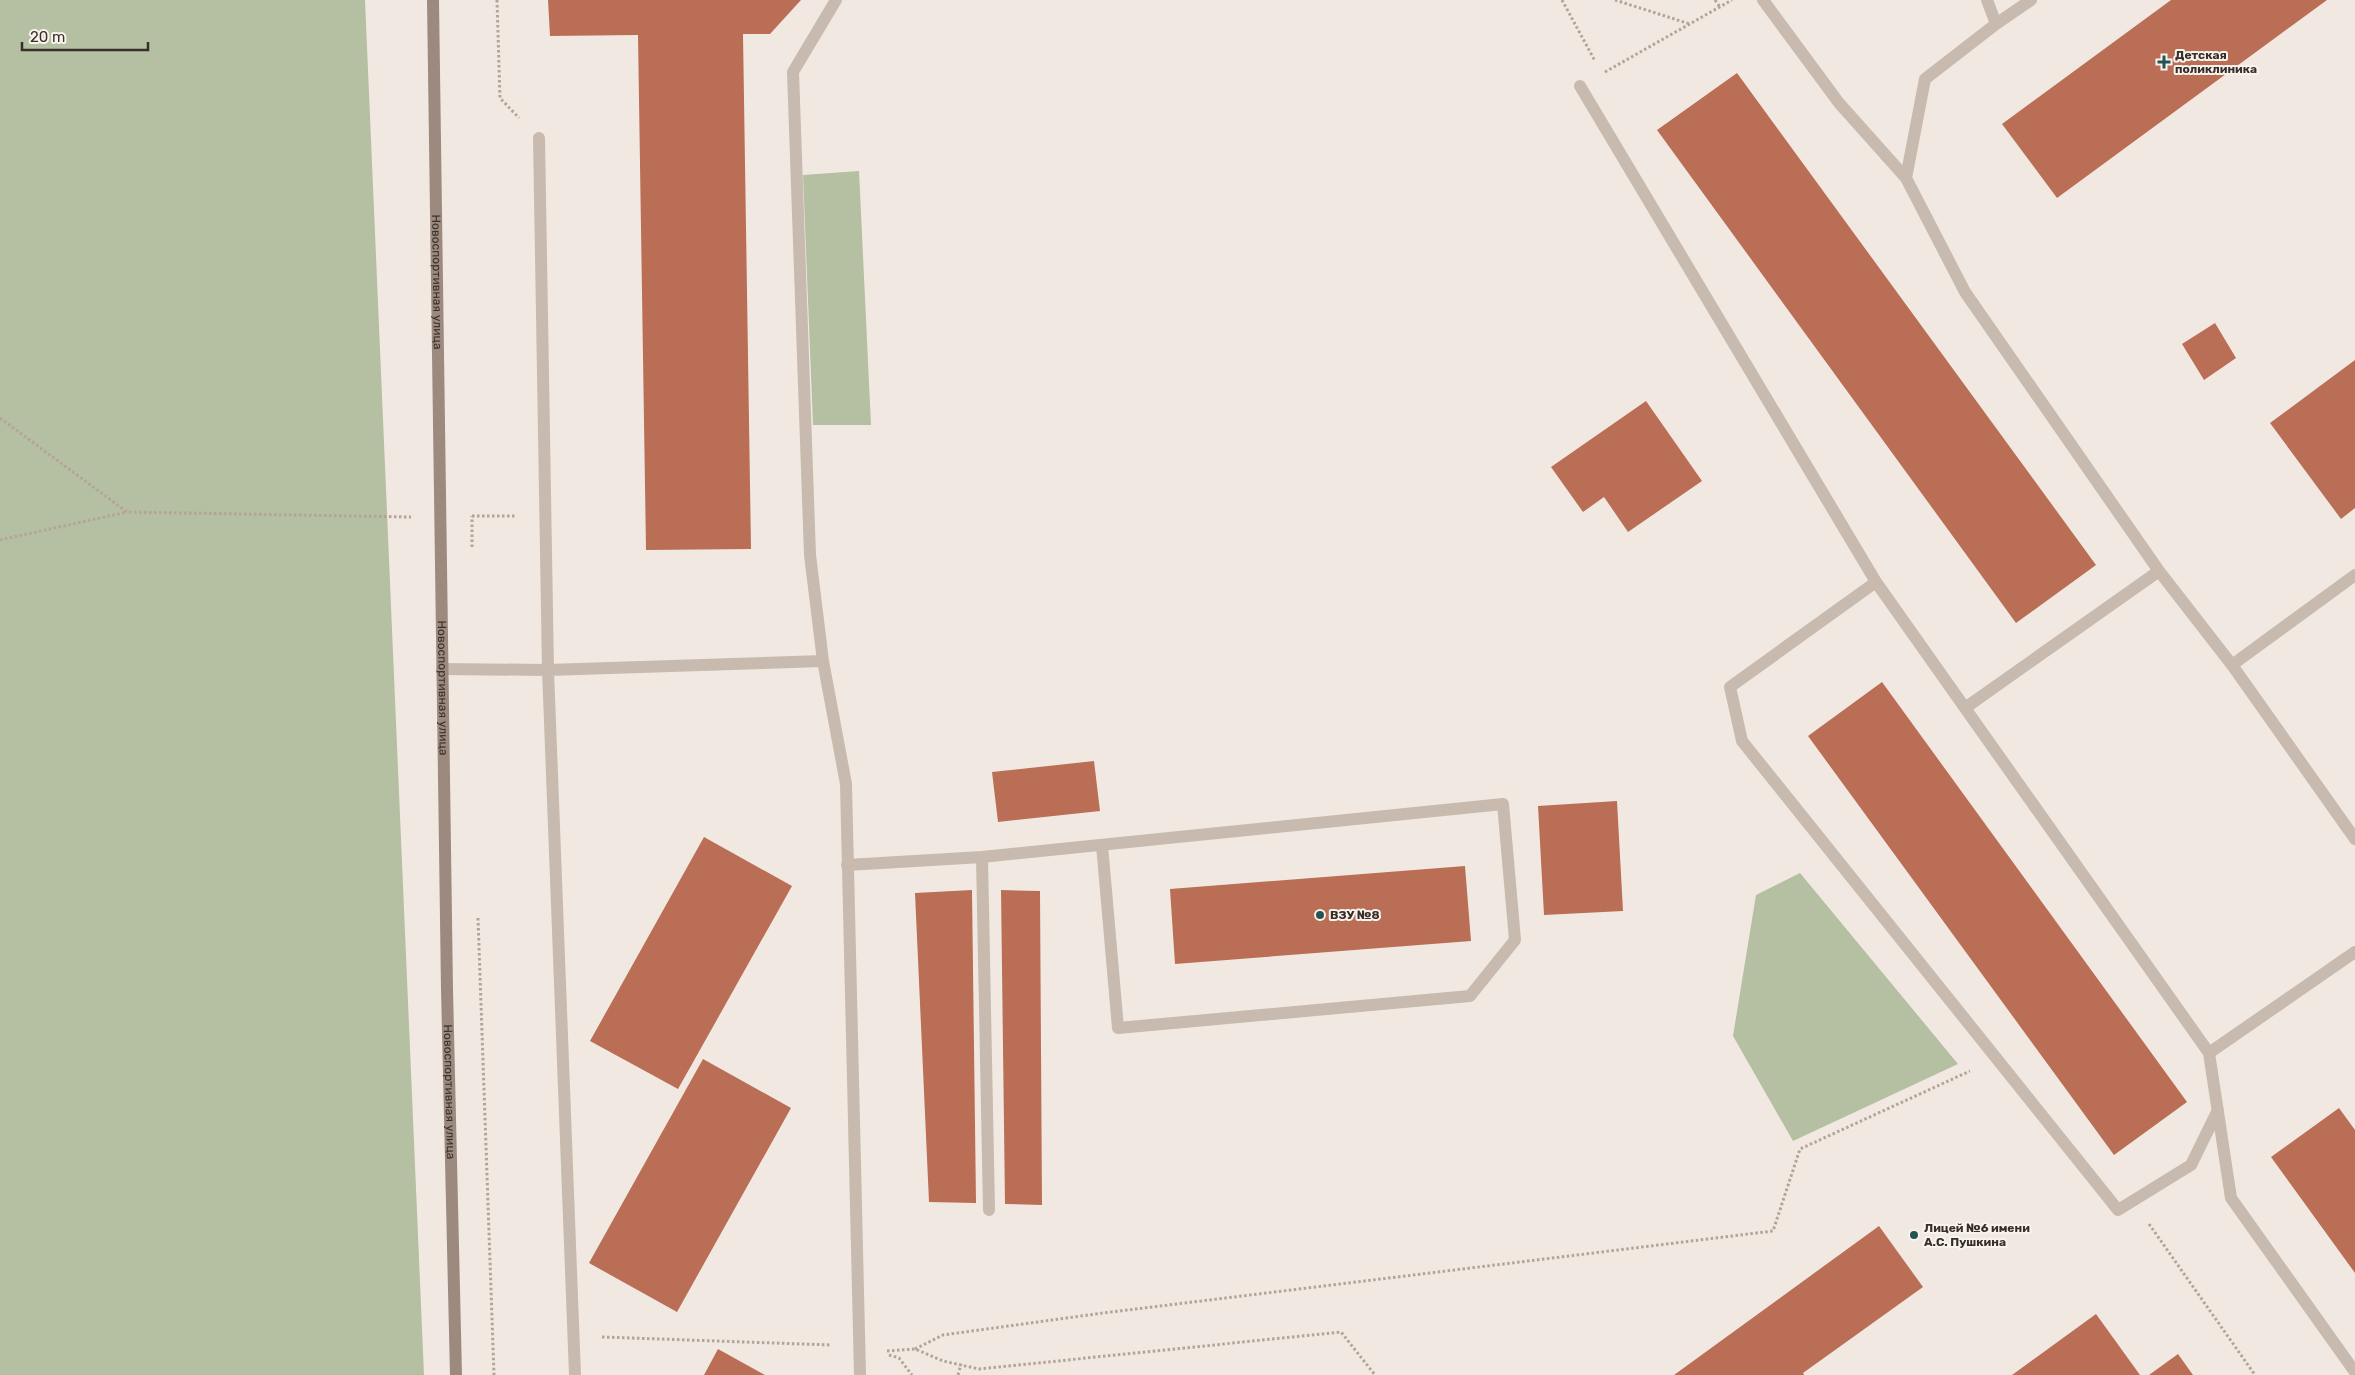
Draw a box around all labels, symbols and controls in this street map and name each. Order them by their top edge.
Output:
scale bar [22,20,149,52]
text: 20 m [30,28,65,46]
place label: Детская поликлиника [2175,48,2257,76]
marker: Детская поликлиника [2157,55,2171,69]
street label: Новоспортивная улица [429,214,445,350]
street label: Новоспортивная улица [435,620,451,756]
place label: ВЗУ №8 [1330,908,1380,922]
marker: ВЗУ №8 [1314,909,1326,921]
street label: Новоспортивная улица [441,1024,458,1160]
place label: Лицей №6 имени А.С. Пушкина [1924,1221,2030,1249]
marker: Лицей №6 имени А.С. Пушкина [1908,1229,1920,1241]

